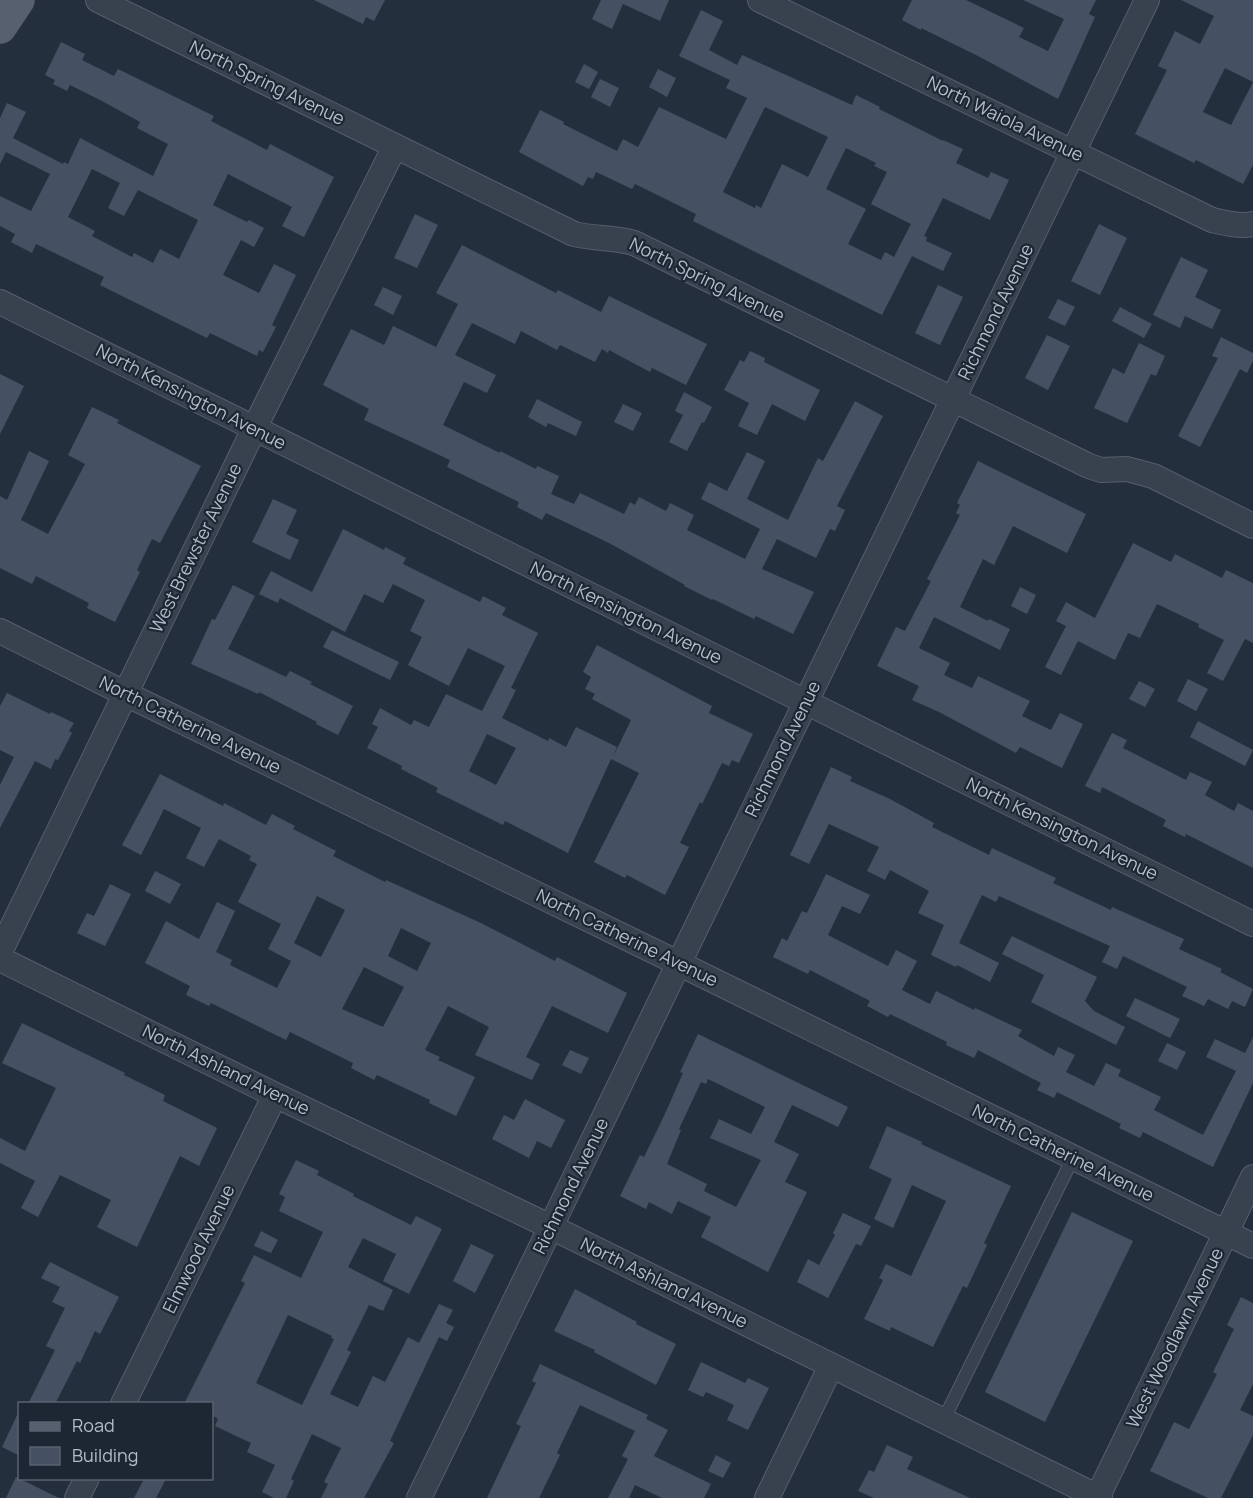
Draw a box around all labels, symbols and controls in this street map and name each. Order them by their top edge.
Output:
street label: North Spring Avenue [186,34,349,130]
street label: North Waiola Avenue [923,70,1088,166]
street label: North Spring Avenue [626,231,789,327]
street label: Richmond Avenue [952,240,1038,384]
street label: North Kensington Avenue [92,338,291,455]
street label: West Brewster Avenue [144,459,247,636]
street label: North Kensington Avenue [527,555,726,669]
street label: North Catherine Avenue [96,670,285,779]
street label: Richmond Avenue [739,677,825,821]
street label: North Kensington Avenue [963,771,1162,885]
street label: North Catherine Avenue [533,883,722,992]
street label: North Ashland Avenue [139,1018,314,1120]
street label: North Catherine Avenue [969,1098,1158,1207]
street label: Richmond Avenue [527,1114,613,1258]
street label: Elmwood Avenue [157,1180,240,1317]
street label: North Ashland Avenue [577,1231,752,1333]
street label: West Woodlawn Avenue [1120,1243,1228,1432]
legend [18,1402,213,1480]
text: Road [72,1413,115,1437]
text: Building [72,1443,138,1467]

